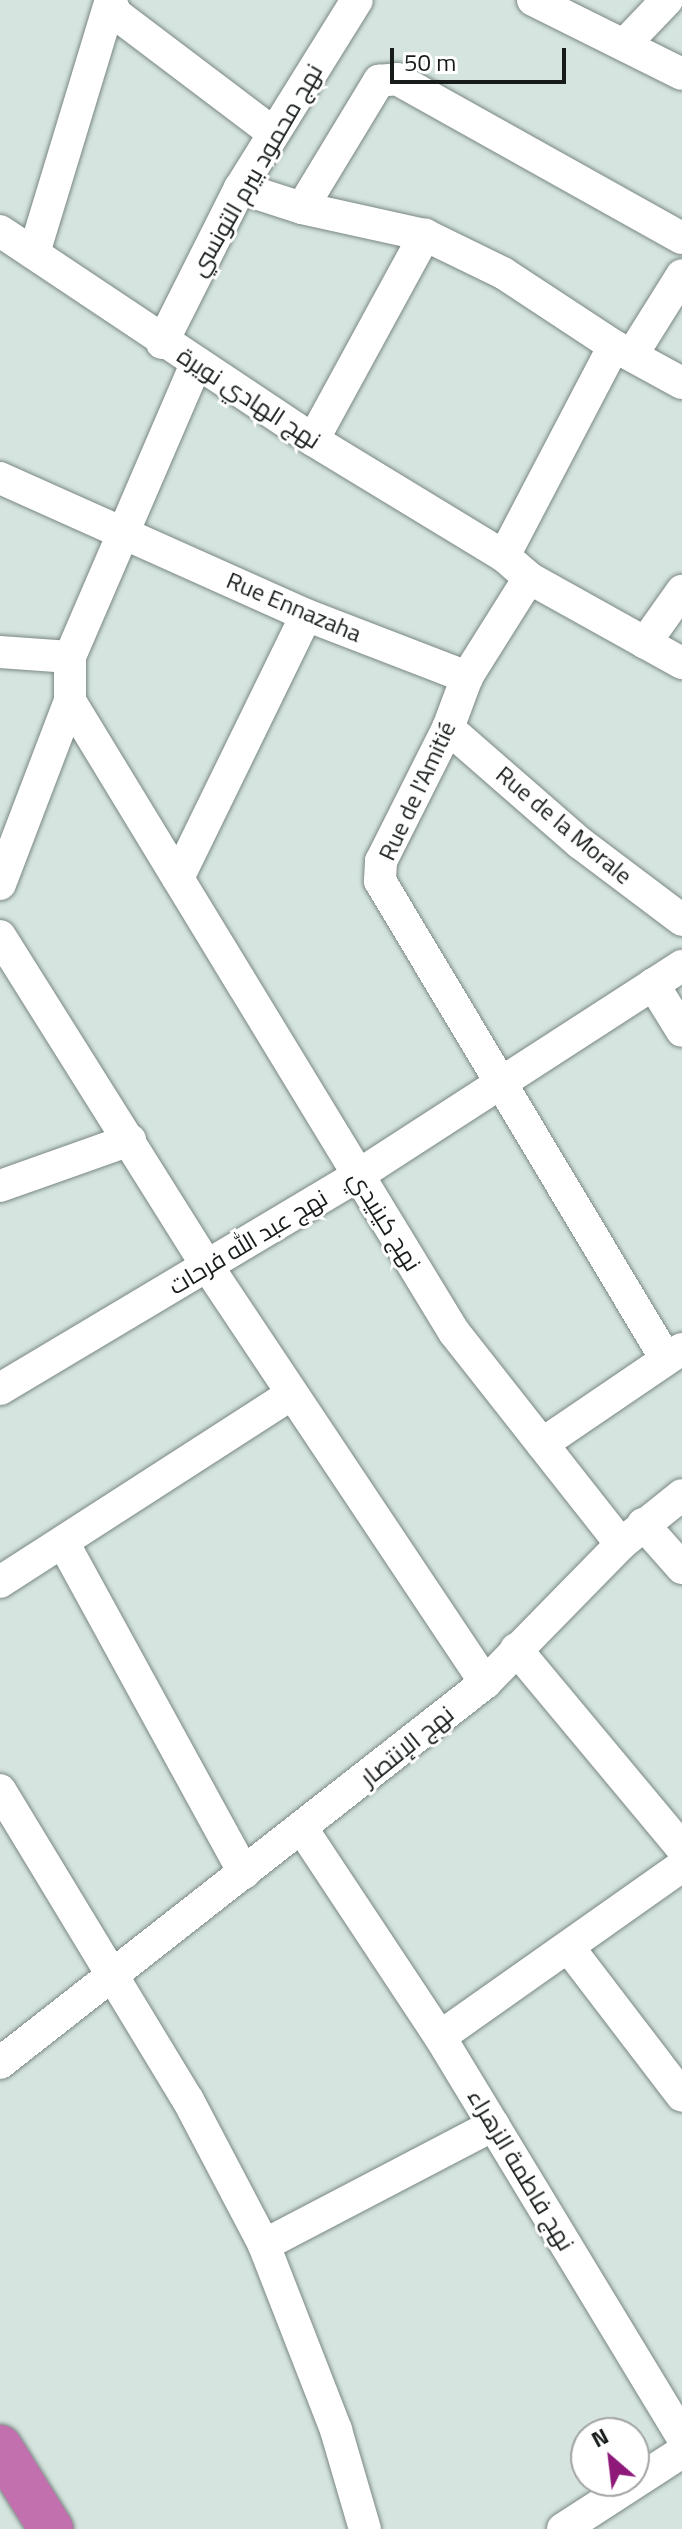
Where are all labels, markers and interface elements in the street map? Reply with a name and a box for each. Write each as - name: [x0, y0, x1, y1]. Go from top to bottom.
- scale bar: [394, 32, 570, 82]
- text: 50 m: [404, 44, 456, 80]
- street label: نهج محمود بيرم التونسي: [183, 59, 329, 281]
- street label: نهج الهادي نويرة: [172, 341, 326, 455]
- street label: Rue Ennazaha: [222, 566, 366, 648]
- street label: Rue de l'Amitié: [372, 717, 462, 865]
- street label: Rue de la Morale: [490, 760, 638, 890]
- street label: نهج كينيدي: [343, 1165, 427, 1277]
- street label: نهج عبد الله فرحات: [163, 1183, 333, 1301]
- street label: نهج الإنتصار: [354, 1700, 460, 1792]
- street label: نهج فاطمة الزهراء: [461, 2084, 581, 2256]
- north arrow: [570, 2417, 650, 2497]
- text: N: [585, 2419, 614, 2456]

